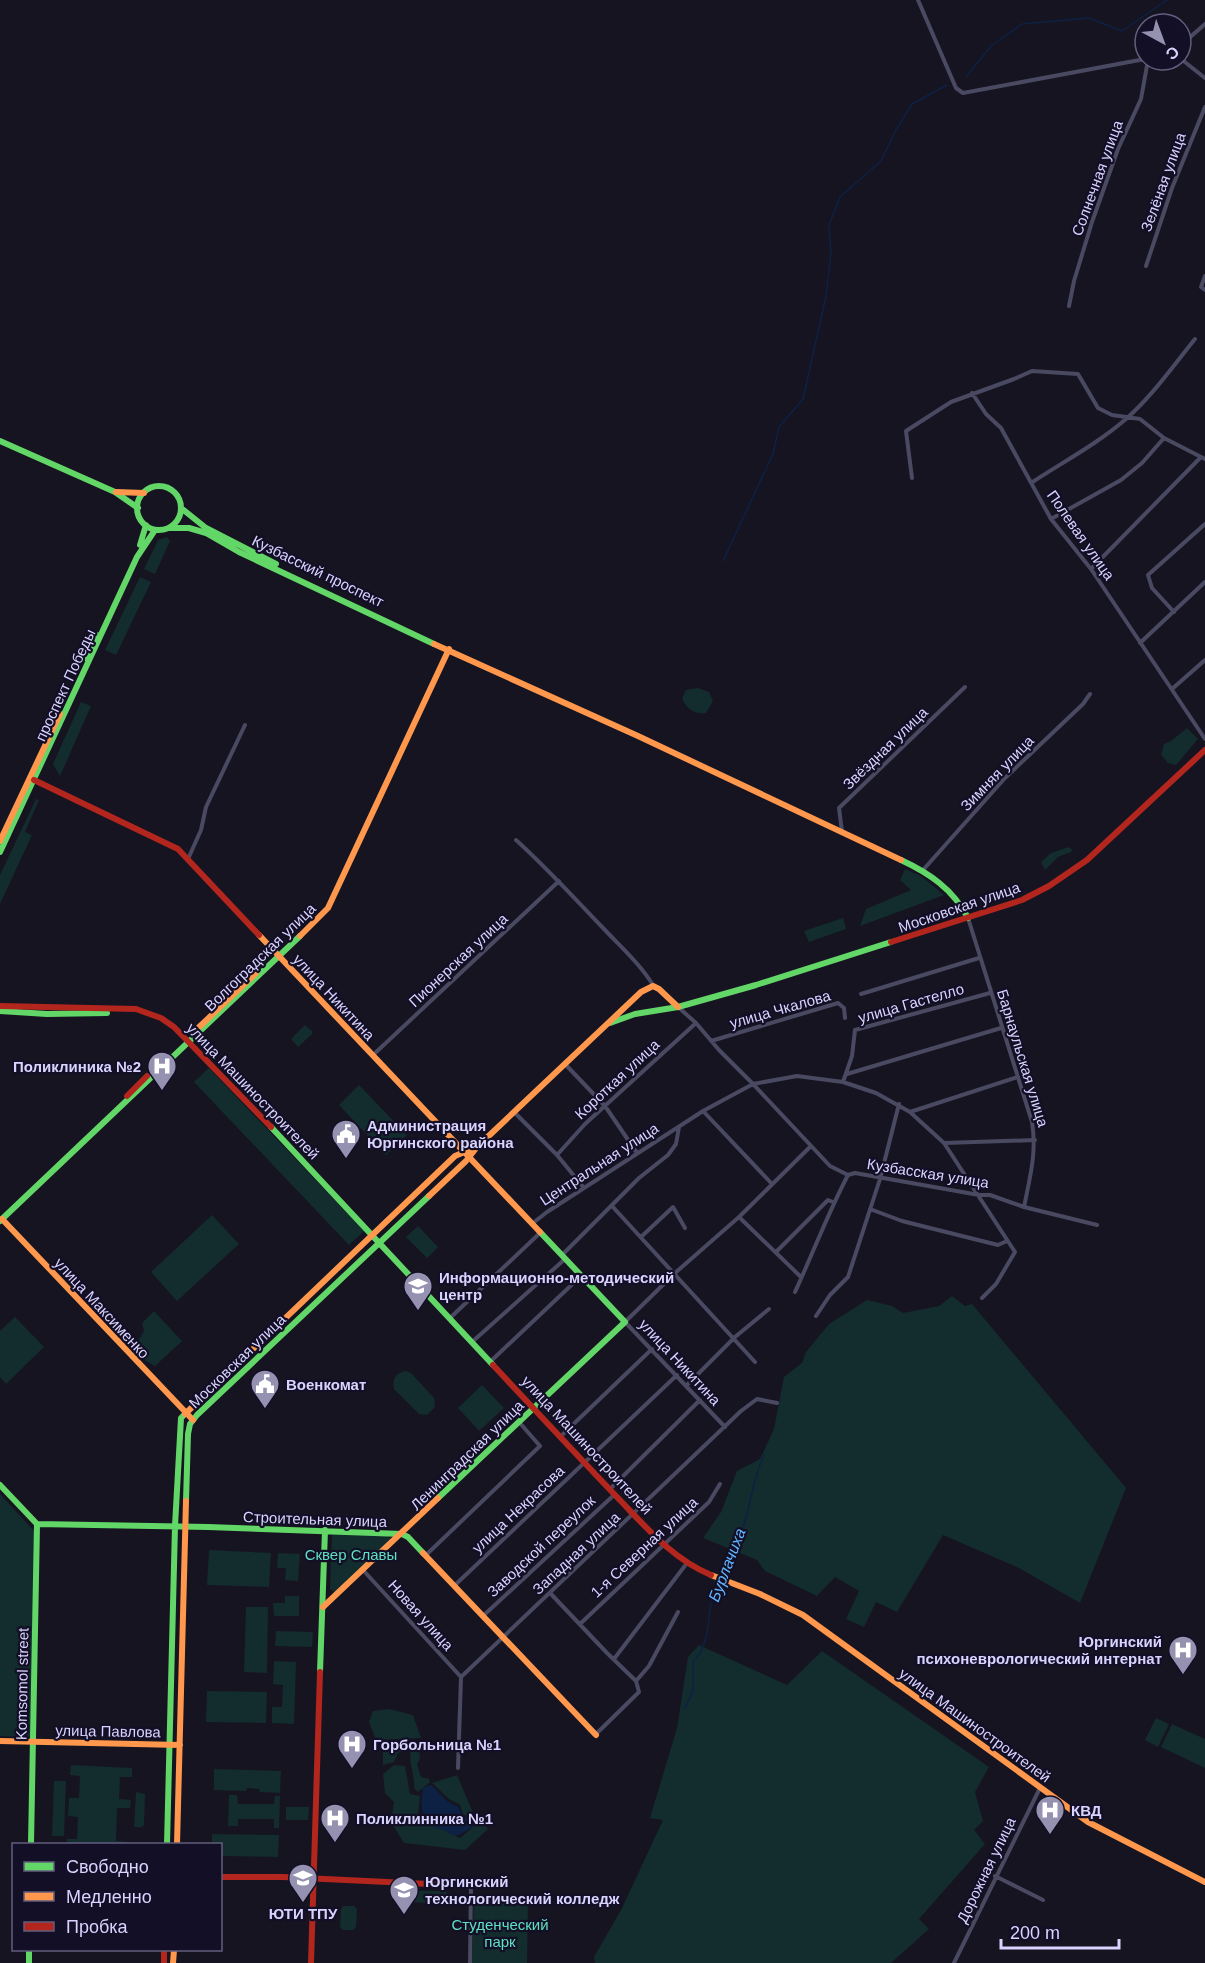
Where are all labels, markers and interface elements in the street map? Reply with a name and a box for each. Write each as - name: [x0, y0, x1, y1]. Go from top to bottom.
- north arrow: [1133, 12, 1193, 72]
- text: С: [1162, 43, 1182, 63]
- street label: Солнечная улица: [1068, 117, 1126, 238]
- street label: Зелёная улица: [1137, 130, 1189, 234]
- street label: Полевая улица: [1044, 487, 1119, 584]
- street label: Кузбасский проспект: [249, 532, 387, 610]
- street label: проспект Победы: [32, 626, 98, 744]
- street label: Звёздная улица: [839, 703, 931, 793]
- street label: Зимняя улица: [957, 731, 1037, 814]
- street label: Московская улица: [896, 878, 1023, 936]
- street label: Волгоградская улица: [201, 899, 319, 1014]
- street label: Пионерская улица: [405, 909, 511, 1010]
- street label: улица Никитина: [290, 950, 379, 1044]
- street label: улица Гастелло: [856, 980, 966, 1026]
- street label: улица Чкалова: [728, 986, 833, 1032]
- street label: Барнаульская улица: [994, 987, 1052, 1129]
- street label: улица Машиностроителей: [183, 1019, 323, 1163]
- street label: Короткая улица: [571, 1035, 663, 1122]
- hospital icon: Поликлиника №2: [146, 1050, 178, 1092]
- place label: Поликлиника №2: [13, 1058, 141, 1075]
- place label: Администрация Юргинского района: [367, 1117, 514, 1151]
- public building icon: Администрация Юргинского района: [330, 1118, 362, 1160]
- street label: Центральная улица: [537, 1119, 662, 1209]
- street label: Кузбасская улица: [866, 1155, 991, 1191]
- street label: улица Максименко: [51, 1254, 153, 1362]
- place label: Информационно-методический центр: [439, 1269, 674, 1303]
- school or university icon: Информационно-методический центр: [402, 1270, 434, 1312]
- street label: Московская улица: [185, 1310, 289, 1411]
- street label: улица Никитина: [636, 1315, 725, 1409]
- public building icon: Военкомат: [249, 1368, 281, 1410]
- street label: улица Машиностроителей: [518, 1372, 656, 1518]
- place label: Военкомат: [286, 1376, 366, 1393]
- street label: Ленинградская улица: [407, 1396, 527, 1513]
- street label: улица Некрасова: [468, 1461, 568, 1556]
- street label: Заводской переулок: [484, 1491, 599, 1600]
- street label: 1-я Северная улица: [587, 1493, 701, 1601]
- street label: Строительная улица: [243, 1508, 388, 1530]
- street label: Западная улица: [529, 1508, 624, 1598]
- water label: Бурлачиха: [705, 1526, 749, 1604]
- park label: Сквер Славы: [305, 1546, 397, 1563]
- street label: Новая улица: [385, 1576, 457, 1654]
- street label: Komsomol street: [13, 1627, 31, 1740]
- place label: Юргинский психоневрологический интернат: [917, 1633, 1162, 1667]
- hospital icon: Юргинский психоневрологический интернат: [1167, 1634, 1199, 1676]
- street label: улица Машиностроителей: [896, 1664, 1054, 1786]
- street label: улица Павлова: [55, 1722, 162, 1740]
- hospital icon: Горбольница №1: [336, 1728, 368, 1770]
- place label: Горбольница №1: [373, 1736, 501, 1753]
- hospital icon: КВД: [1034, 1794, 1066, 1836]
- hospital icon: Поликлинника №1: [319, 1802, 351, 1844]
- place label: КВД: [1071, 1802, 1102, 1819]
- place label: Поликлинника №1: [356, 1810, 493, 1827]
- street label: Дорожная улица: [953, 1814, 1019, 1926]
- legend: [12, 1843, 222, 1951]
- text: Свободно: [66, 1857, 149, 1877]
- school or university icon: ЮТИ ТПУ: [287, 1862, 319, 1904]
- place label: Юргинский технологический колледж: [425, 1873, 620, 1907]
- school or university icon: Юргинский технологический колледж: [388, 1874, 420, 1916]
- text: Медленно: [66, 1887, 152, 1907]
- place label: ЮТИ ТПУ: [269, 1905, 338, 1922]
- scale bar: [1001, 1912, 1120, 1950]
- park label: Студенческий парк: [451, 1916, 549, 1950]
- text: Пробка: [66, 1917, 129, 1937]
- text: 200 m: [1010, 1923, 1060, 1943]

